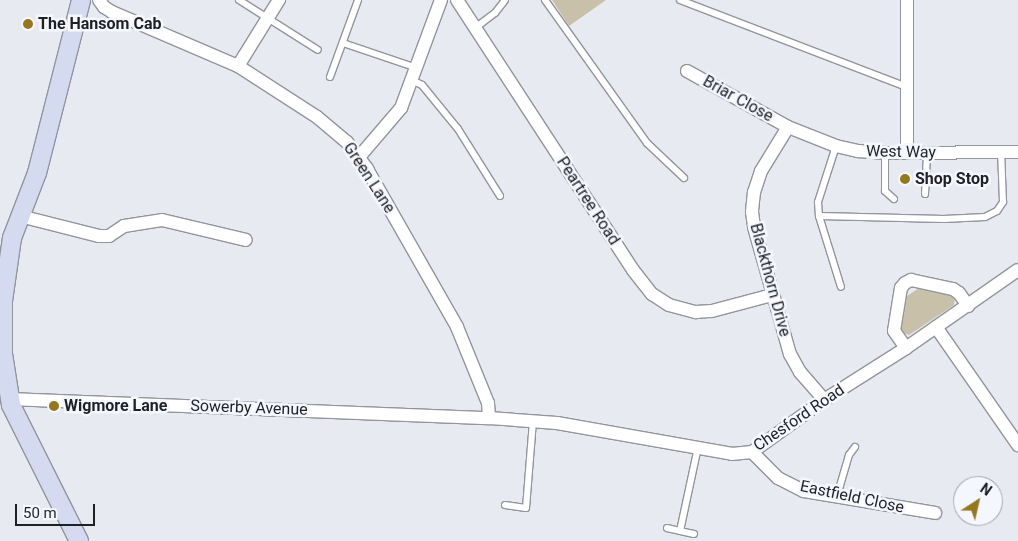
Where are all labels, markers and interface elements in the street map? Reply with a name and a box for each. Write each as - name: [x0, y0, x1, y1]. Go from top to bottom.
- place label: The Hansom Cab: [38, 14, 161, 34]
- marker: The Hansom Cab: [22, 18, 34, 30]
- street label: Briar Close: [699, 72, 777, 126]
- street label: Green Lane: [339, 139, 399, 217]
- street label: West Way: [866, 142, 936, 162]
- street label: Peartree Road: [552, 153, 624, 249]
- place label: Shop Stop: [915, 169, 989, 189]
- marker: Shop Stop: [899, 173, 911, 185]
- street label: Blackthorn Drive: [746, 221, 794, 339]
- street label: Chesford Road: [750, 381, 848, 455]
- place label: Wigmore Lane: [64, 396, 167, 416]
- street label: Sowerby Avenue: [190, 396, 308, 420]
- marker: Wigmore Lane: [48, 400, 60, 412]
- north arrow: [953, 476, 1003, 526]
- street label: Eastfield Close: [798, 477, 906, 517]
- text: N: [977, 480, 995, 499]
- scale bar: [18, 494, 98, 526]
- text: 50 m: [23, 504, 57, 522]

